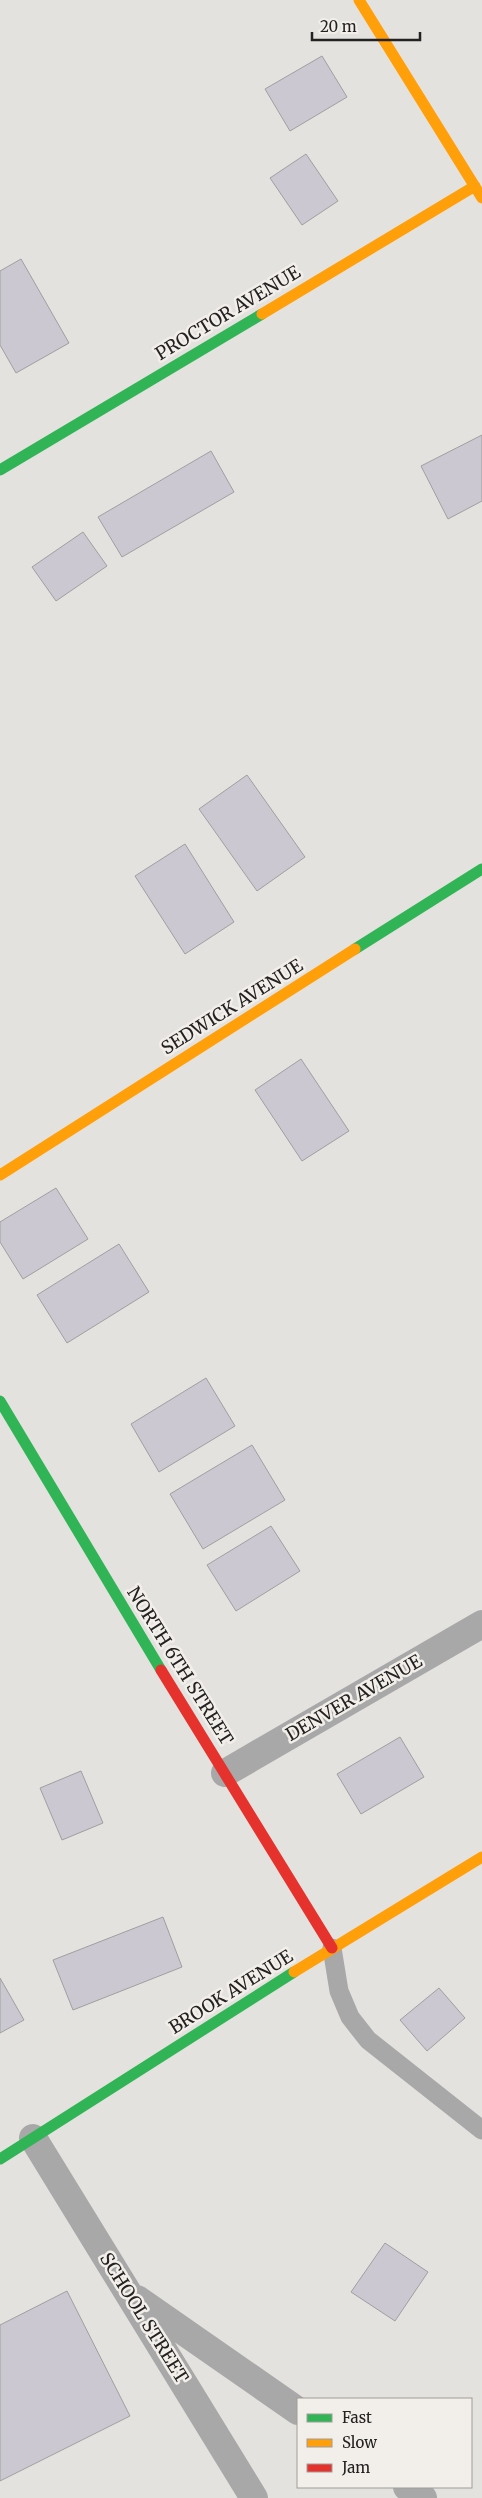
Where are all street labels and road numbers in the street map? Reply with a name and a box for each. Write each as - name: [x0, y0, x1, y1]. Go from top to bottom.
- street label: PROCTOR AVENUE: [151, 260, 305, 365]
- street label: SEDWICK AVENUE: [157, 953, 307, 1059]
- street label: NORTH 6TH STREET: [122, 1582, 239, 1750]
- street label: DENVER AVENUE: [281, 1649, 427, 1746]
- street label: BROOK AVENUE: [165, 1944, 297, 2039]
- street label: SCHOOL STREET: [95, 2248, 194, 2388]

